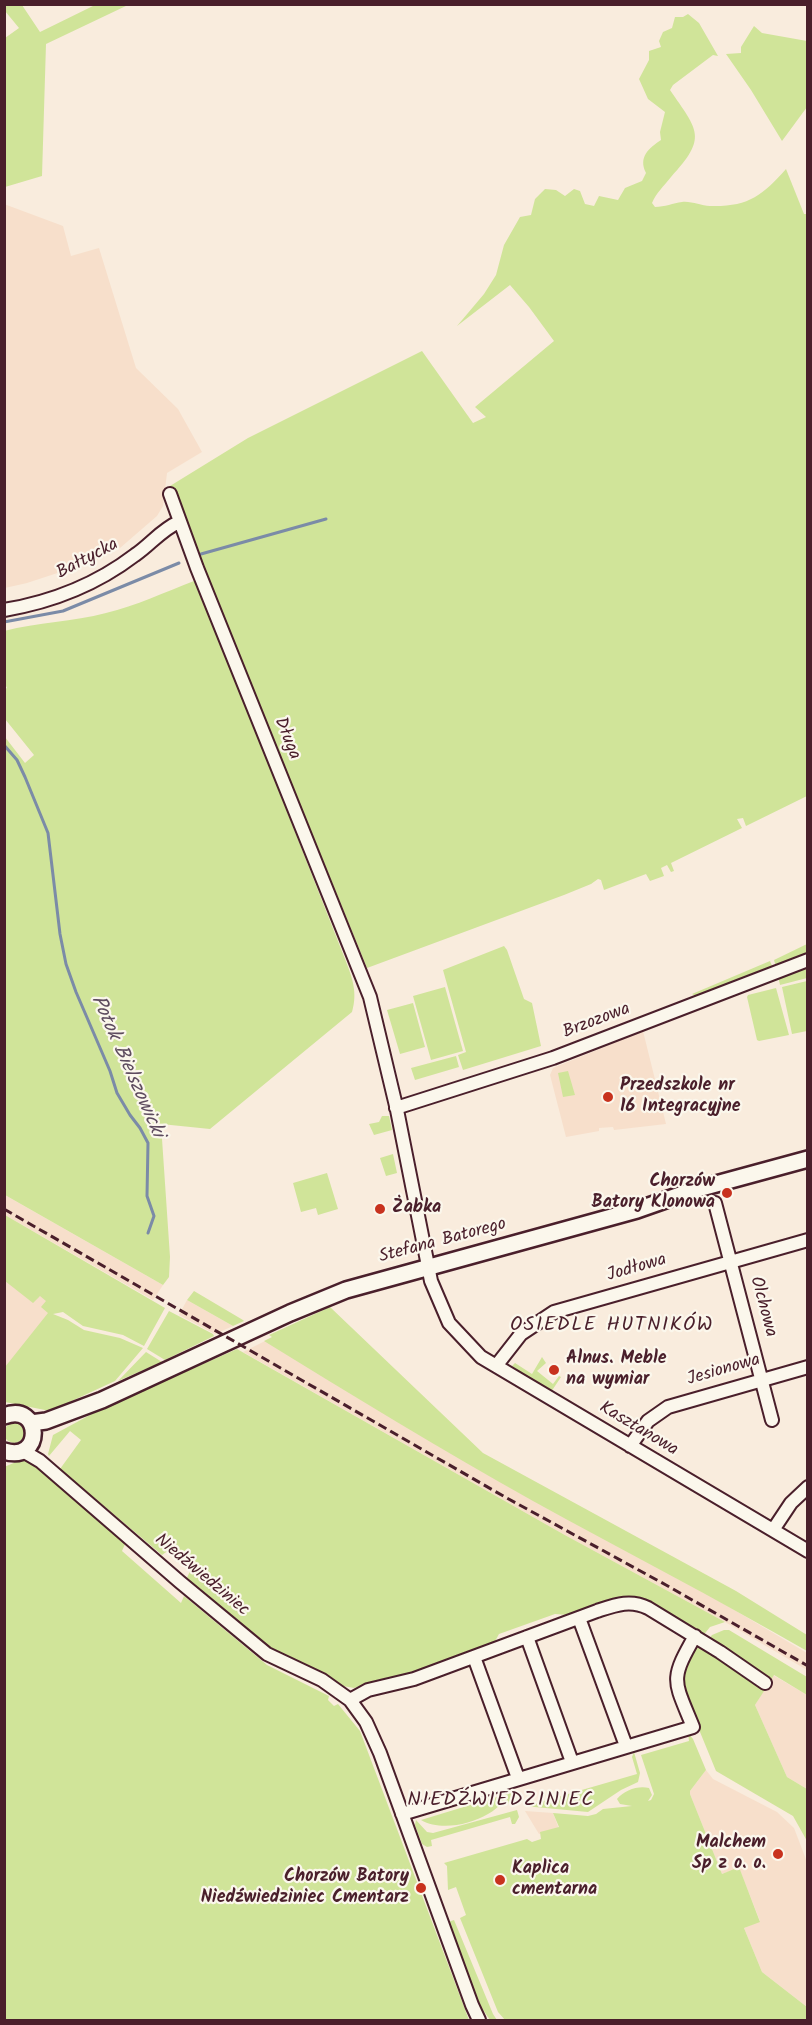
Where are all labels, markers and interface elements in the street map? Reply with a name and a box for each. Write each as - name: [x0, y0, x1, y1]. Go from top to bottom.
- street label: Bałtycka: [53, 535, 123, 585]
- street label: Długa: [268, 715, 304, 763]
- water label: Potok Bielszowicki: [84, 992, 168, 1142]
- street label: Brzozowa: [560, 999, 634, 1045]
- place label: Przedszkole nr 16 Integracyjne: [620, 1076, 741, 1118]
- marker: Przedszkole nr 16 Integracyjne: [601, 1090, 615, 1104]
- place label: Chorzów Batory Klonowa: [591, 1172, 715, 1214]
- marker: Chorzów Batory Klonowa: [720, 1186, 734, 1200]
- place label: Żabka: [392, 1198, 441, 1220]
- marker: Żabka: [373, 1202, 387, 1216]
- street label: Stefana Batorego: [377, 1215, 509, 1269]
- street label: Jodłowa: [605, 1250, 669, 1288]
- street label: Olchowa: [744, 1274, 780, 1340]
- district label: OSIEDLE HUTNIKÓW: [510, 1315, 714, 1339]
- place label: Alnus. Meble na wymiar: [566, 1349, 667, 1392]
- street label: Jesionowa: [685, 1350, 763, 1392]
- marker: Alnus. Meble na wymiar: [547, 1363, 561, 1377]
- street label: Kasztanowa: [595, 1398, 681, 1462]
- street label: Niedźwiedziniec: [149, 1530, 253, 1622]
- district label: NIEDŹWIEDZINIEC: [407, 1790, 595, 1814]
- place label: Malchem Sp z o. o.: [692, 1833, 766, 1876]
- marker: Malchem Sp z o. o.: [771, 1847, 785, 1861]
- place label: Kaplica cmentarna: [512, 1859, 597, 1902]
- place label: Chorzów Batory Niedźwiedziniec Cmentarz: [201, 1867, 409, 1910]
- marker: Kaplica cmentarna: [493, 1873, 507, 1887]
- marker: Chorzów Batory Niedźwiedziniec Cmentarz: [414, 1881, 428, 1895]

